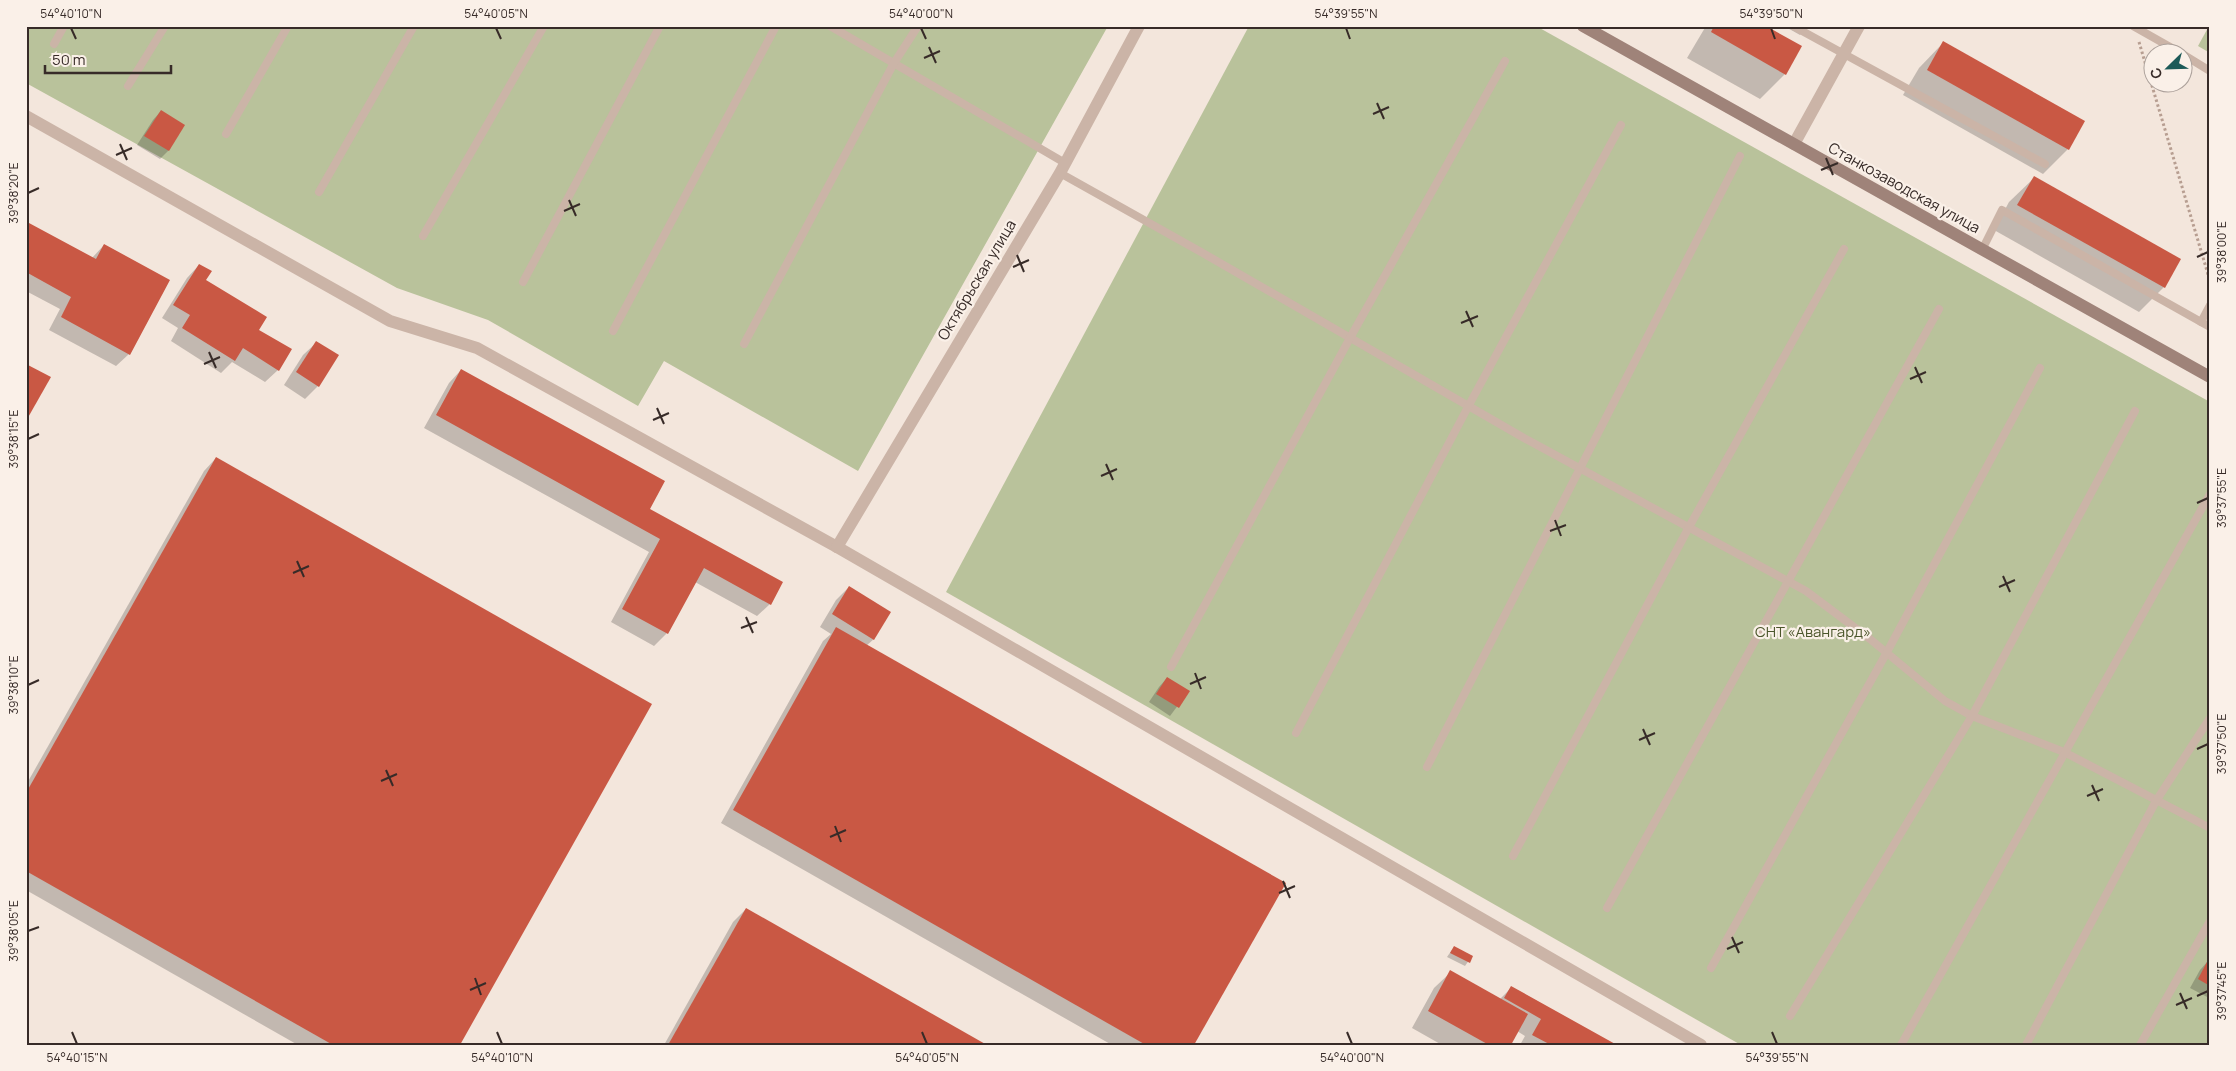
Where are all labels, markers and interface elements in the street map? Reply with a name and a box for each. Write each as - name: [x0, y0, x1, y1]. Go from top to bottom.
- text: 54°40'10"N: [40, 5, 102, 22]
- text: 54°40'05"N: [464, 5, 528, 22]
- text: 54°40'00"N: [889, 5, 953, 22]
- text: 54°39'55"N: [1315, 5, 1377, 22]
- text: 54°39'50"N: [1739, 5, 1803, 22]
- scale bar: [45, 42, 171, 74]
- north arrow: [2144, 42, 2194, 92]
- text: 50 m: [52, 49, 86, 70]
- text: С: [2145, 65, 2166, 82]
- street label: Станкозаводская улица: [1824, 137, 1984, 238]
- text: 39°38'20"E: [5, 162, 22, 224]
- street label: Октябрьская улица: [932, 216, 1021, 344]
- text: 39°38'00"E: [2213, 221, 2230, 283]
- text: 39°38'15"E: [5, 409, 22, 468]
- text: 39°37'55"E: [2213, 468, 2230, 528]
- park label: СНТ «Авангард»: [1755, 621, 1871, 642]
- text: 39°38'10"E: [5, 655, 22, 715]
- text: 39°37'50"E: [2213, 714, 2230, 774]
- text: 39°38'05"E: [5, 900, 22, 962]
- text: 39°37'45"E: [2213, 961, 2230, 1020]
- text: 54°40'15"N: [47, 1049, 107, 1066]
- text: 54°40'10"N: [471, 1049, 533, 1066]
- text: 54°40'05"N: [895, 1049, 959, 1066]
- text: 54°40'00"N: [1320, 1049, 1384, 1066]
- text: 54°39'55"N: [1746, 1049, 1808, 1066]

